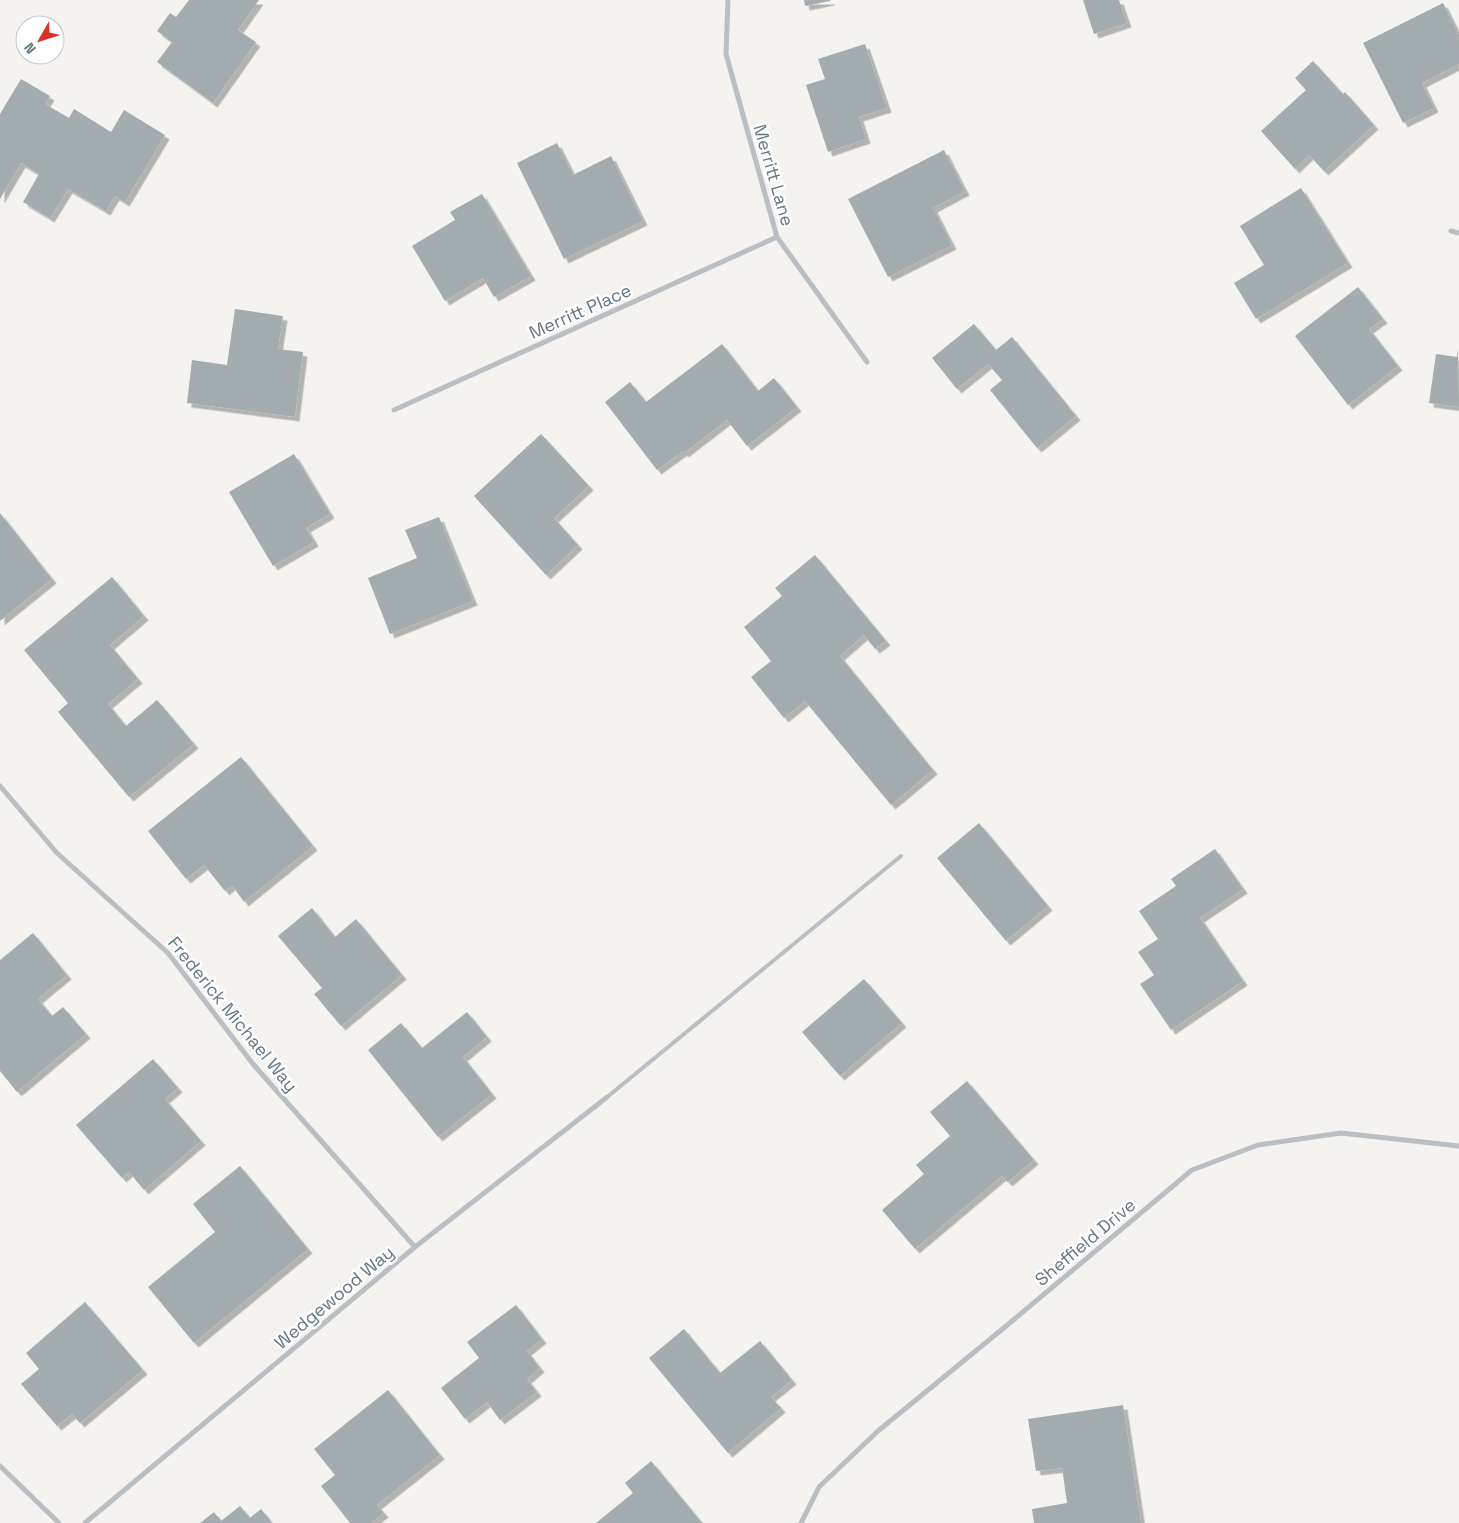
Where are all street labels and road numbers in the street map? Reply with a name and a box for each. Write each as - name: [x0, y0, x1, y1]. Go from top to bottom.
- street label: Merritt Lane: [749, 121, 799, 229]
- street label: Merritt Place: [525, 278, 635, 344]
- street label: Frederick Michael Way: [163, 932, 303, 1096]
- street label: Sheffield Drive: [1030, 1193, 1140, 1291]
- street label: Wedgewood Way: [270, 1240, 398, 1354]

